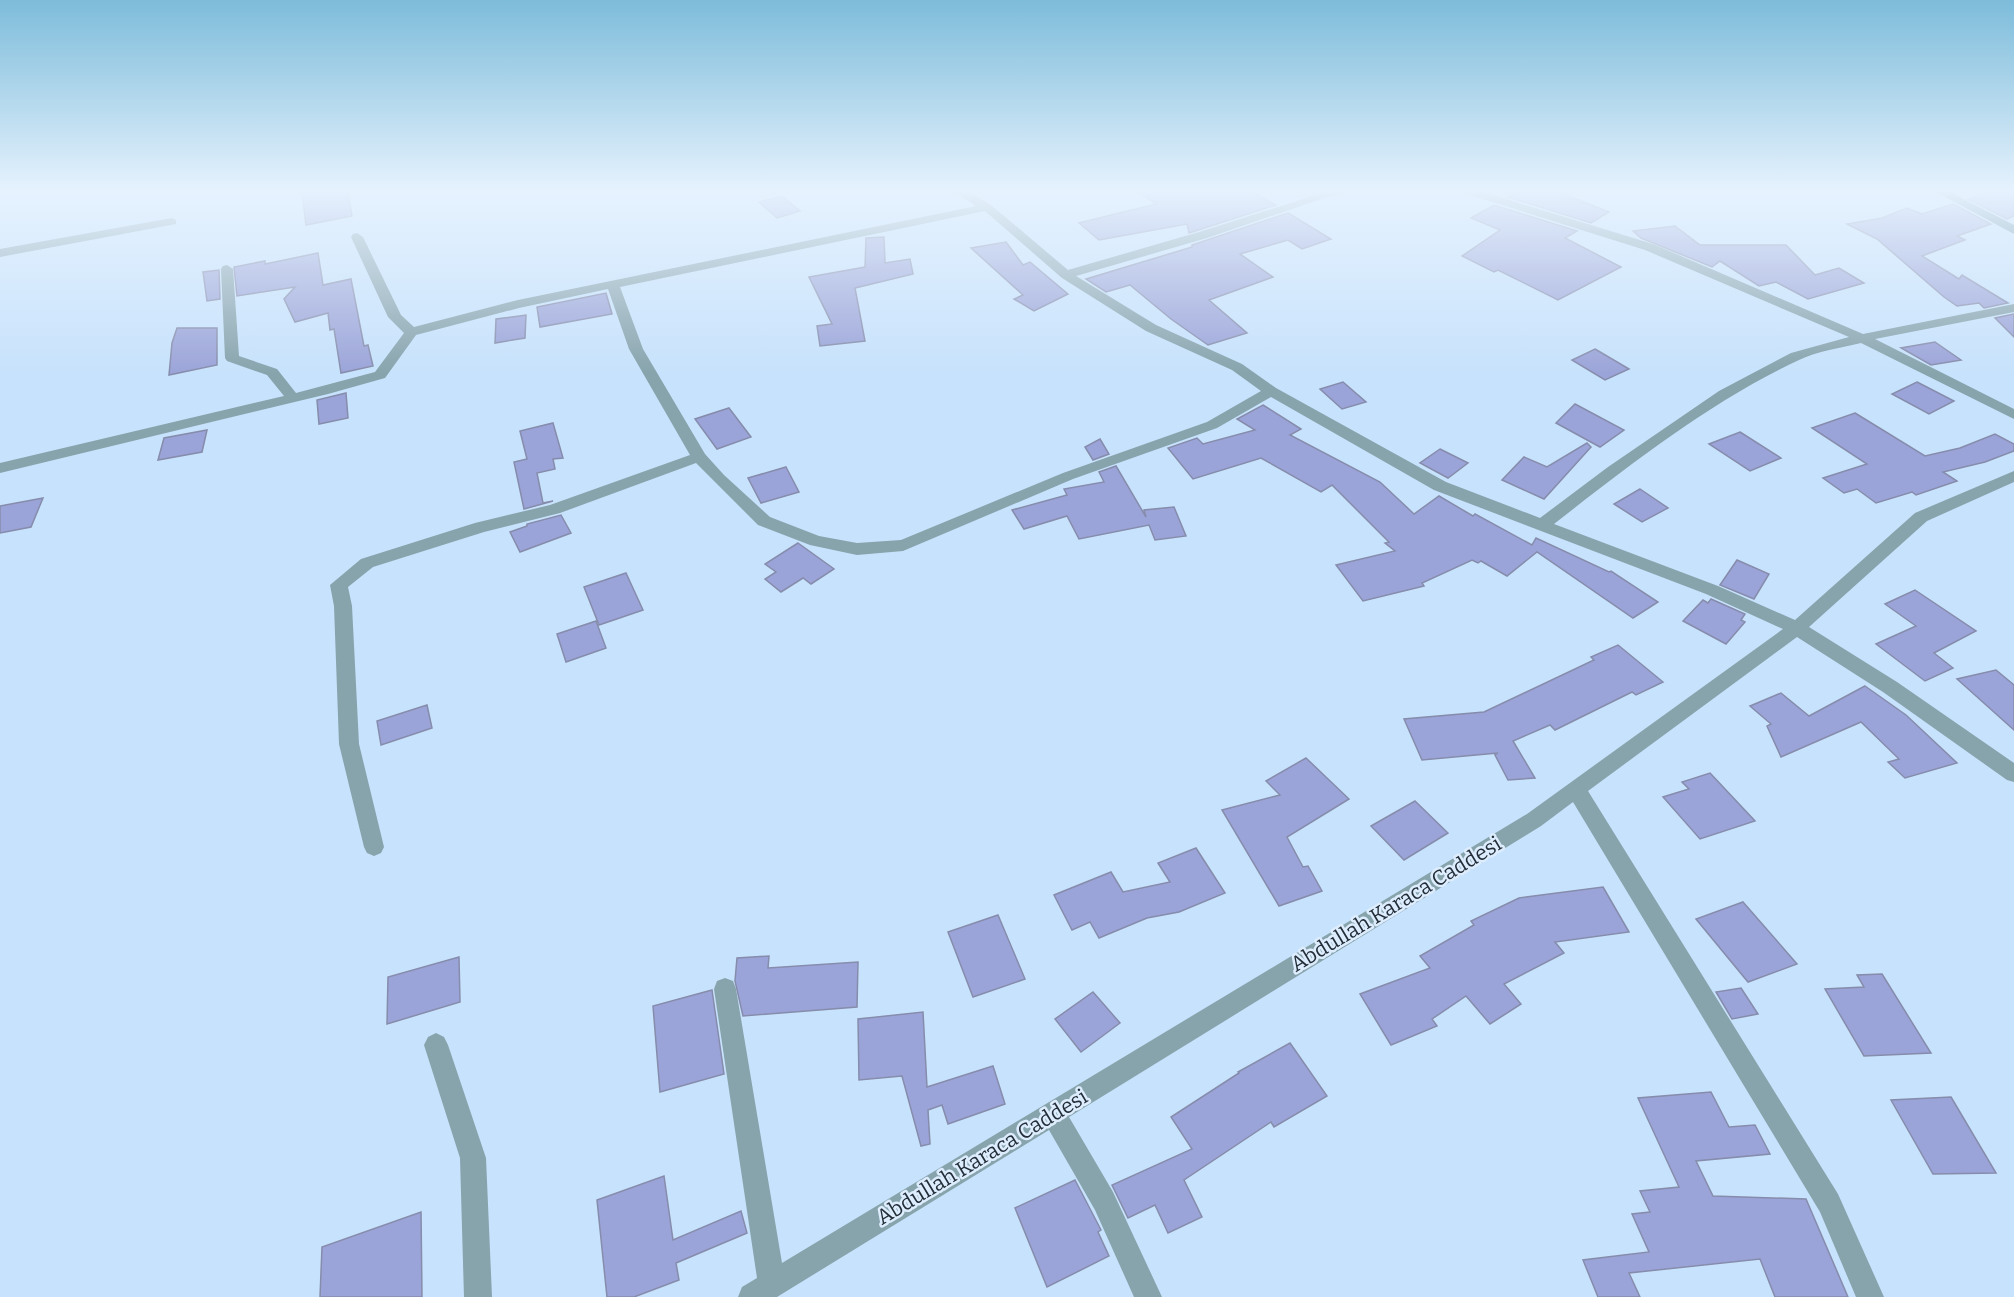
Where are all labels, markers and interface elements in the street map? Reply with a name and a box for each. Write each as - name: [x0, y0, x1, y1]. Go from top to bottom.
- street label: Abdullah Karaca Caddesi: [1286, 831, 1506, 977]
- street label: Abdullah Karaca Caddesi: [872, 1084, 1092, 1230]

